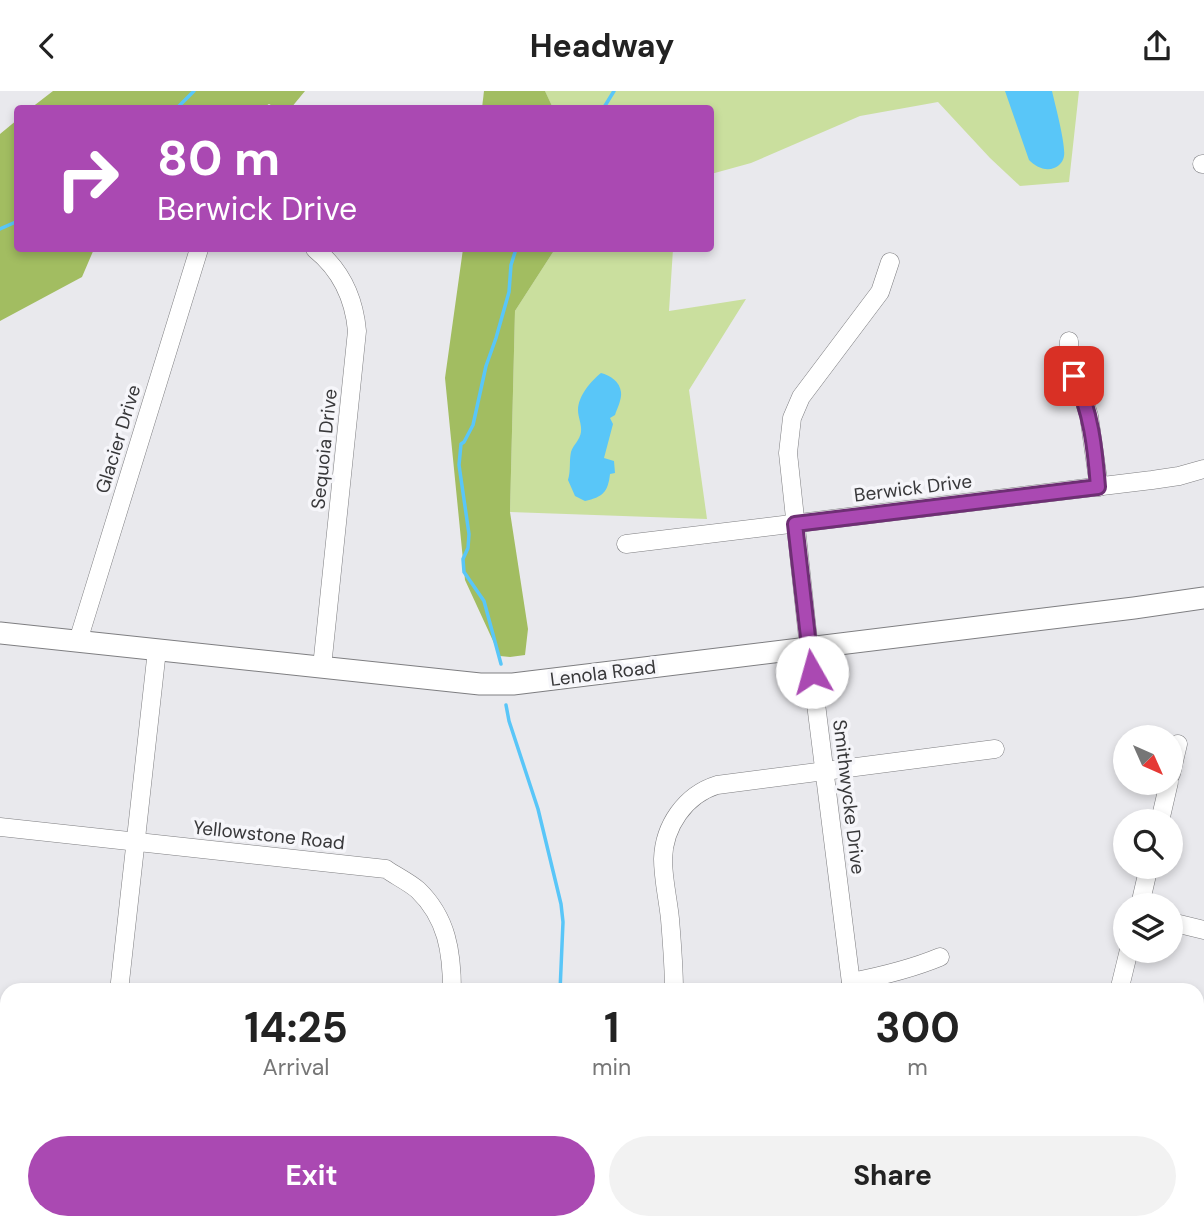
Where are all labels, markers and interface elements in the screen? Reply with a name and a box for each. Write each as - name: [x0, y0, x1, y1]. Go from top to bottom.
- text: Headway: [530, 25, 674, 67]
- icon: back: [28, 27, 66, 65]
- icon: share: [1138, 27, 1176, 65]
- text: 80 m: [157, 126, 280, 190]
- icon: right: [42, 133, 133, 224]
- text: Berwick Drive: [157, 188, 357, 230]
- pin: [1044, 346, 1104, 406]
- icon: arrive: [1055, 357, 1093, 395]
- street label: Glacier Drive: [90, 382, 146, 496]
- street label: Sequoia Drive: [305, 388, 343, 510]
- street label: Berwick Drive: [853, 468, 973, 508]
- position arrow: [775, 635, 849, 709]
- street label: Lenola Road: [549, 654, 657, 692]
- street label: Smithwycke Drive: [827, 718, 871, 876]
- north arrow: [1113, 725, 1183, 795]
- map controls: [1113, 725, 1183, 963]
- button: search: [1113, 809, 1183, 879]
- street label: Yellowstone Road: [192, 815, 346, 855]
- button: layers: [1113, 893, 1183, 963]
- text: 14:25: [244, 1000, 348, 1055]
- text: 1: [604, 1000, 619, 1055]
- text: 300: [875, 1000, 960, 1055]
- text: Arrival: [262, 1052, 329, 1082]
- text: min: [592, 1052, 631, 1082]
- text: m: [907, 1052, 928, 1082]
- button: Exit: [28, 1136, 595, 1216]
- button: Share: [609, 1136, 1176, 1216]

